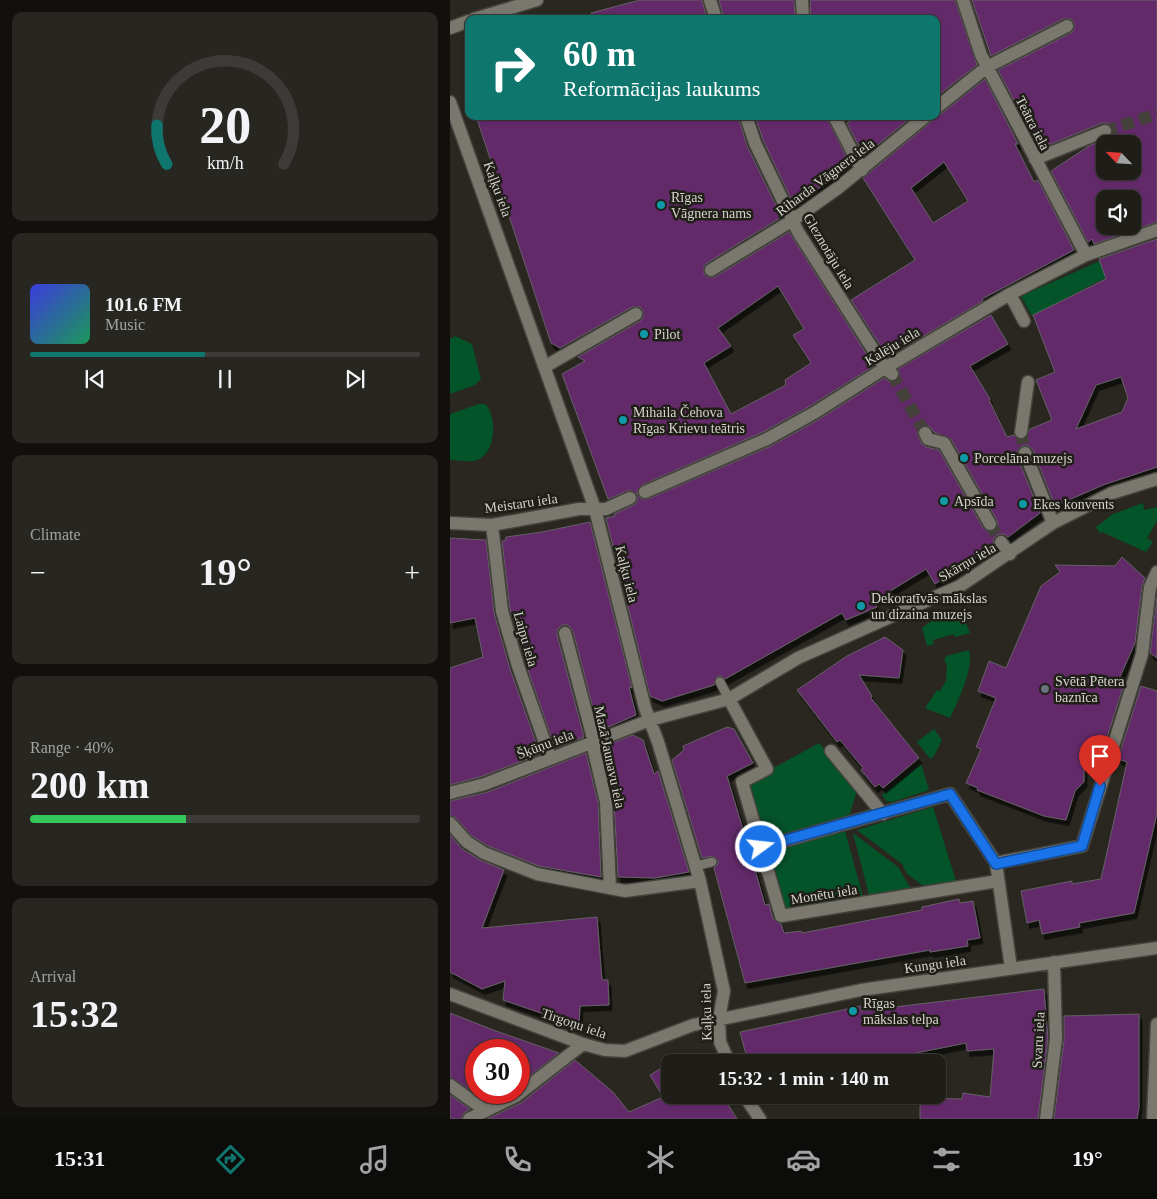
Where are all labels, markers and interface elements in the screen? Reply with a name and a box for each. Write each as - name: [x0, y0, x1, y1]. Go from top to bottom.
- icon: right: [480, 35, 545, 100]
- text: 60 m: [563, 35, 636, 74]
- text: Reformācijas laukums: [563, 76, 760, 101]
- street label: Teātra iela: [1013, 94, 1053, 153]
- text: 20: [199, 97, 251, 154]
- street label: Riharda Vāgnera iela: [773, 135, 878, 219]
- north arrow: [1096, 135, 1141, 180]
- map controls: [1096, 135, 1141, 235]
- text: km/h: [207, 153, 243, 173]
- street label: Kaļķu iela: [480, 159, 515, 220]
- place label: Rīgas Vāgnera nams: [671, 190, 751, 221]
- button: sound: [1096, 190, 1141, 235]
- marker: Rīgas Vāgnera nams: [655, 199, 667, 211]
- street label: Gleznotāju iela: [800, 211, 857, 292]
- text: 101.6 FM: [105, 294, 182, 315]
- text: Music: [105, 316, 145, 333]
- street label: Kalēju iela: [862, 324, 923, 369]
- place label: Pilot: [654, 327, 681, 342]
- marker: Pilot: [638, 328, 650, 340]
- icon: previous: [81, 365, 109, 393]
- icon: pause: [211, 365, 239, 393]
- icon: next: [341, 365, 369, 393]
- place label: Mihaila Čehova Rīgas Krievu teātris: [633, 404, 745, 436]
- marker: Mihaila Čehova Rīgas Krievu teātris: [617, 414, 629, 426]
- place label: Porcelāna muzejs: [974, 451, 1072, 466]
- marker: Porcelāna muzejs: [958, 452, 970, 464]
- street label: Meistaru iela: [484, 491, 559, 516]
- place label: Apsīda: [954, 494, 994, 509]
- marker: Apsīda: [938, 495, 950, 507]
- place label: Ekes konvents: [1033, 497, 1114, 512]
- marker: Ekes konvents: [1017, 498, 1029, 510]
- text: Climate: [30, 526, 81, 543]
- street label: Skārņu iela: [936, 540, 1000, 586]
- street label: Kaļķu iela: [611, 544, 641, 605]
- text: 19°: [198, 551, 252, 593]
- text: −: [30, 557, 46, 588]
- text: +: [404, 557, 420, 588]
- place label: Dekoratīvās mākslas un dizaina muzejs: [871, 591, 987, 622]
- marker: Dekoratīvās mākslas un dizaina muzejs: [855, 600, 867, 612]
- street label: Laipu iela: [511, 610, 541, 669]
- place label: Svētā Pētera baznīca: [1055, 674, 1125, 705]
- marker: Svētā Pētera baznīca: [1039, 683, 1051, 695]
- street label: Mazā Jaunavu iela: [591, 705, 628, 810]
- street label: Šķūņu iela: [514, 726, 577, 763]
- pin: [1079, 735, 1121, 786]
- text: Range · 40%: [30, 739, 114, 756]
- icon: arrive: [1086, 742, 1114, 770]
- text: 200 km: [30, 764, 149, 806]
- position arrow: [734, 820, 786, 872]
- street label: Monētu iela: [790, 882, 859, 907]
- street label: Kungu iela: [903, 953, 967, 976]
- text: Arrival: [30, 968, 76, 985]
- street label: Kaļķu iela: [698, 982, 716, 1041]
- text: 15:32: [30, 993, 119, 1035]
- place label: Rīgas mākslas telpa: [863, 996, 940, 1027]
- street label: Tirgoņu iela: [539, 1005, 609, 1043]
- marker: Rīgas mākslas telpa: [847, 1005, 859, 1017]
- street label: Svaru iela: [1030, 1011, 1048, 1069]
- speed limit sign: 30: [465, 1039, 530, 1104]
- text: 15:32 · 1 min · 140 m: [718, 1068, 889, 1089]
- icon: directions: [213, 1142, 248, 1177]
- icon: music: [357, 1142, 392, 1177]
- icon: phone: [500, 1142, 535, 1177]
- icon: climate: [643, 1142, 678, 1177]
- icon: car: [786, 1142, 821, 1177]
- icon: filters: [929, 1142, 964, 1177]
- text: 15:31: [54, 1146, 105, 1171]
- text: 19°: [1072, 1146, 1103, 1171]

